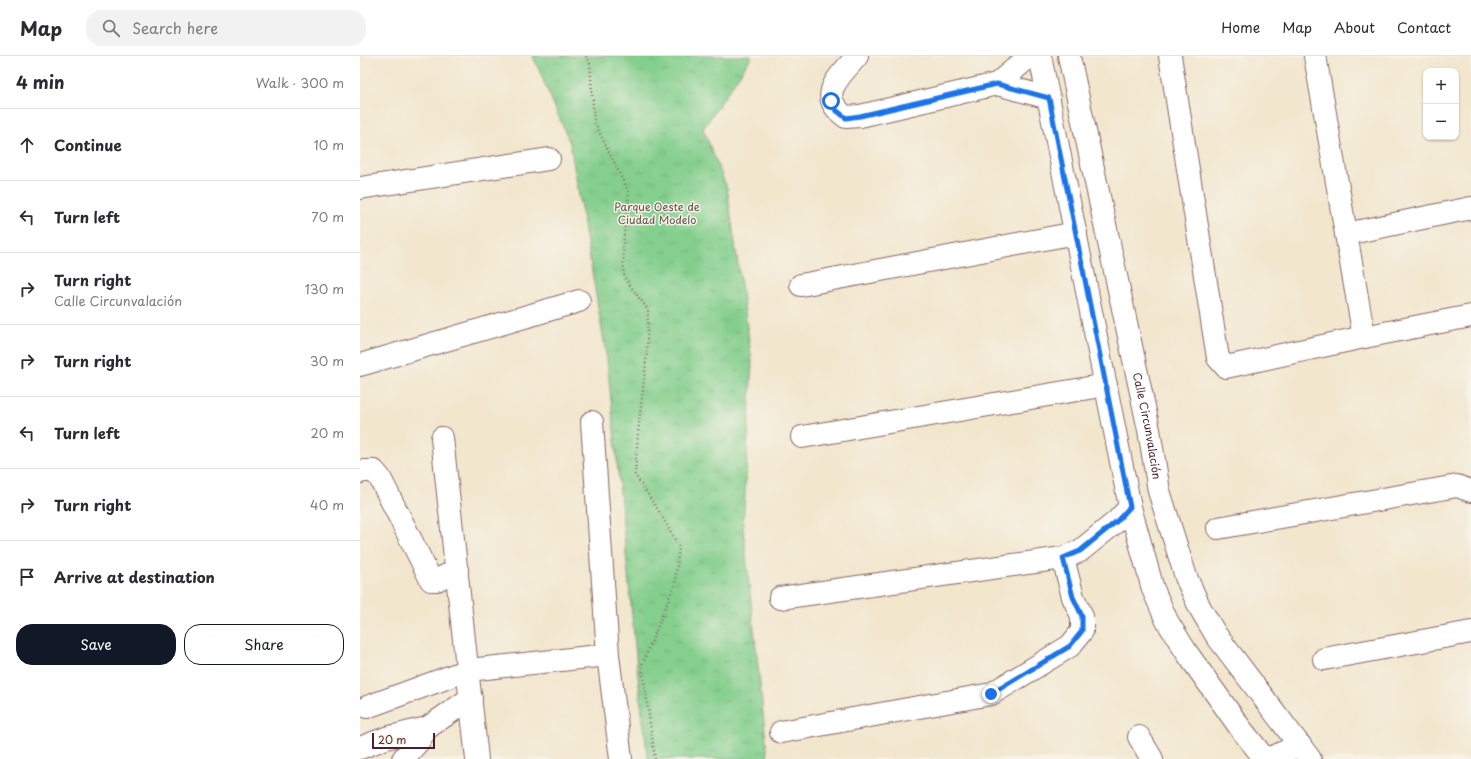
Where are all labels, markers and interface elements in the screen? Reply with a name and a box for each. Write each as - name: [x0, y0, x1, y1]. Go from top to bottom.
- search box: [86, 10, 366, 46]
- text: Map: [20, 14, 62, 42]
- text: Search here: [132, 16, 218, 39]
- icon: search: [100, 17, 122, 39]
- text: Home: [1221, 17, 1260, 38]
- text: Map: [1282, 17, 1312, 38]
- text: About: [1334, 17, 1375, 38]
- text: Contact: [1397, 17, 1451, 38]
- map controls: [1423, 68, 1459, 140]
- button: +: [1423, 68, 1459, 104]
- text: 4 min: [16, 69, 64, 95]
- text: Walk · 300 m: [256, 73, 344, 92]
- route start: [822, 92, 840, 110]
- button: −: [1423, 104, 1459, 140]
- text: Continue: [54, 133, 122, 156]
- icon: ahead: [16, 134, 38, 156]
- text: 10 m: [314, 135, 344, 154]
- park label: Parque Oeste de Ciudad Modelo: [614, 198, 700, 228]
- text: Turn left: [54, 205, 120, 228]
- icon: left: [16, 206, 38, 228]
- text: 70 m: [311, 207, 344, 226]
- text: Turn right: [54, 268, 131, 291]
- icon: right: [16, 278, 38, 300]
- text: 130 m: [305, 279, 344, 298]
- text: Calle Circunvalación: [54, 291, 182, 310]
- text: Turn right: [54, 349, 131, 372]
- icon: right: [16, 350, 38, 372]
- text: 30 m: [310, 351, 344, 370]
- street label: Calle Circunvalación: [1129, 371, 1166, 480]
- text: Turn left: [54, 421, 120, 444]
- icon: left: [16, 422, 38, 444]
- text: 20 m: [310, 423, 344, 442]
- text: Turn right: [54, 493, 131, 516]
- icon: right: [16, 494, 38, 516]
- text: 40 m: [310, 495, 344, 514]
- text: Arrive at destination: [54, 565, 215, 588]
- icon: arrive: [16, 566, 38, 588]
- button: Save: [16, 624, 176, 665]
- button: Share: [184, 624, 344, 665]
- route end: [982, 685, 1000, 703]
- scale bar: [372, 731, 435, 750]
- text: 20 m: [378, 731, 406, 748]

